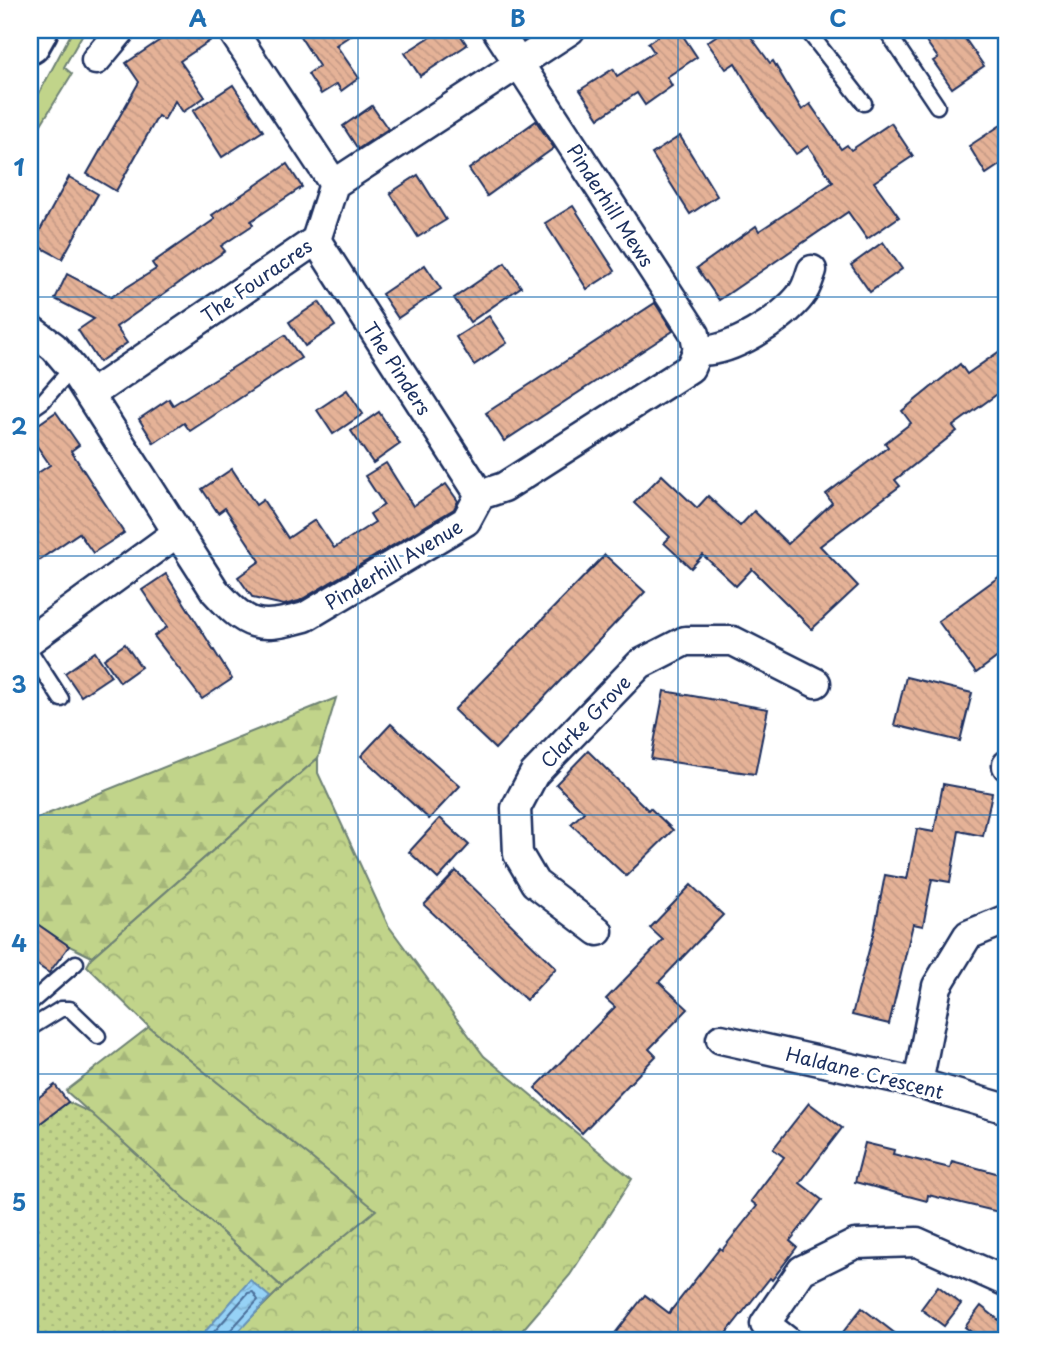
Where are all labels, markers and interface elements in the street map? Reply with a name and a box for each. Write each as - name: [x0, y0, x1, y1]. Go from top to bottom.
- text: A: [189, 0, 207, 35]
- text: B: [510, 0, 526, 35]
- text: C: [829, 0, 847, 35]
- street label: Pinderhill Mews: [561, 138, 661, 272]
- text: 1: [14, 149, 25, 184]
- street label: The Fouracres: [195, 231, 317, 329]
- street label: The Pinders: [357, 316, 439, 420]
- text: 2: [11, 408, 27, 443]
- street label: Pinderhill Avenue: [319, 512, 467, 616]
- text: 3: [11, 666, 27, 701]
- street label: Clarke Grove: [533, 668, 637, 774]
- text: 4: [11, 925, 27, 960]
- street label: Haldane Crescent: [783, 1039, 947, 1105]
- text: 5: [12, 1184, 26, 1219]

